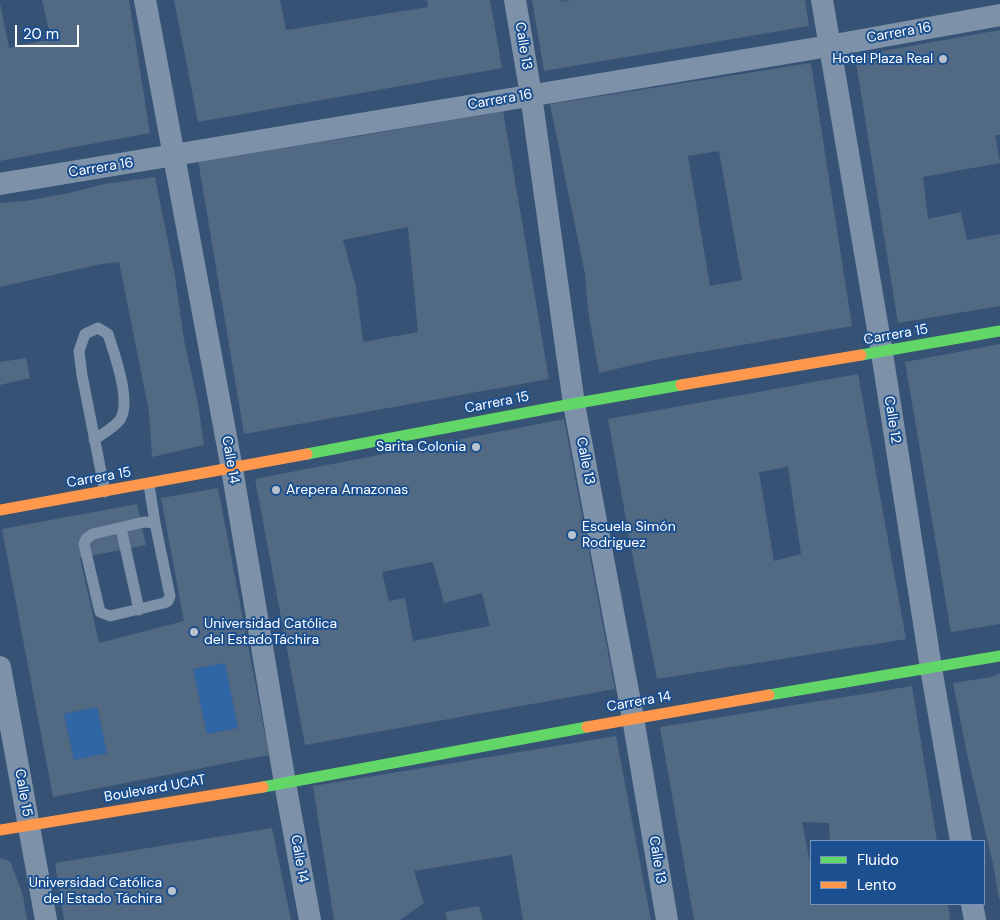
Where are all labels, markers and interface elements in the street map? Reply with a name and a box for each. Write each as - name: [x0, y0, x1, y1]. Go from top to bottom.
- scale bar: [18, 15, 81, 47]
- street label: Carrera 16: [865, 19, 933, 47]
- street label: Calle 13: [511, 21, 535, 71]
- text: 20 m: [23, 24, 59, 44]
- place label: Hotel Plaza Real: [832, 51, 933, 67]
- marker: Hotel Plaza Real: [937, 53, 949, 65]
- street label: Carrera 16: [466, 86, 534, 114]
- street label: Carrera 16: [67, 155, 135, 181]
- street label: Carrera 15: [862, 321, 930, 349]
- street label: Carrera 15: [463, 389, 531, 417]
- street label: Calle 12: [880, 395, 904, 445]
- street label: Calle 14: [218, 435, 242, 485]
- street label: Calle 13: [572, 436, 598, 486]
- place label: Sarita Colonia: [376, 439, 466, 455]
- marker: Sarita Colonia: [470, 441, 482, 453]
- street label: Carrera 15: [65, 464, 133, 492]
- place label: Arepera Amazonas: [286, 482, 408, 498]
- marker: Arepera Amazonas: [270, 484, 282, 496]
- place label: Escuela Simón Rodriguez: [582, 519, 676, 552]
- marker: Escuela Simón Rodriguez: [566, 529, 578, 541]
- place label: Universidad Católica del EstadoTáchira: [204, 616, 337, 648]
- marker: Universidad Católica del EstadoTáchira: [188, 626, 200, 638]
- street label: Carrera 14: [605, 688, 673, 716]
- street label: Calle 15: [11, 768, 35, 818]
- street label: Boulevard UCAT: [103, 772, 207, 806]
- street label: Calle 14: [287, 834, 311, 884]
- street label: Calle 13: [645, 835, 669, 885]
- legend: [810, 840, 985, 905]
- text: Fluido: [857, 850, 899, 870]
- place label: Universidad Católica del Estado Táchira: [29, 875, 162, 908]
- text: Lento: [857, 875, 896, 895]
- marker: Universidad Católica del Estado Táchira: [166, 885, 178, 897]

